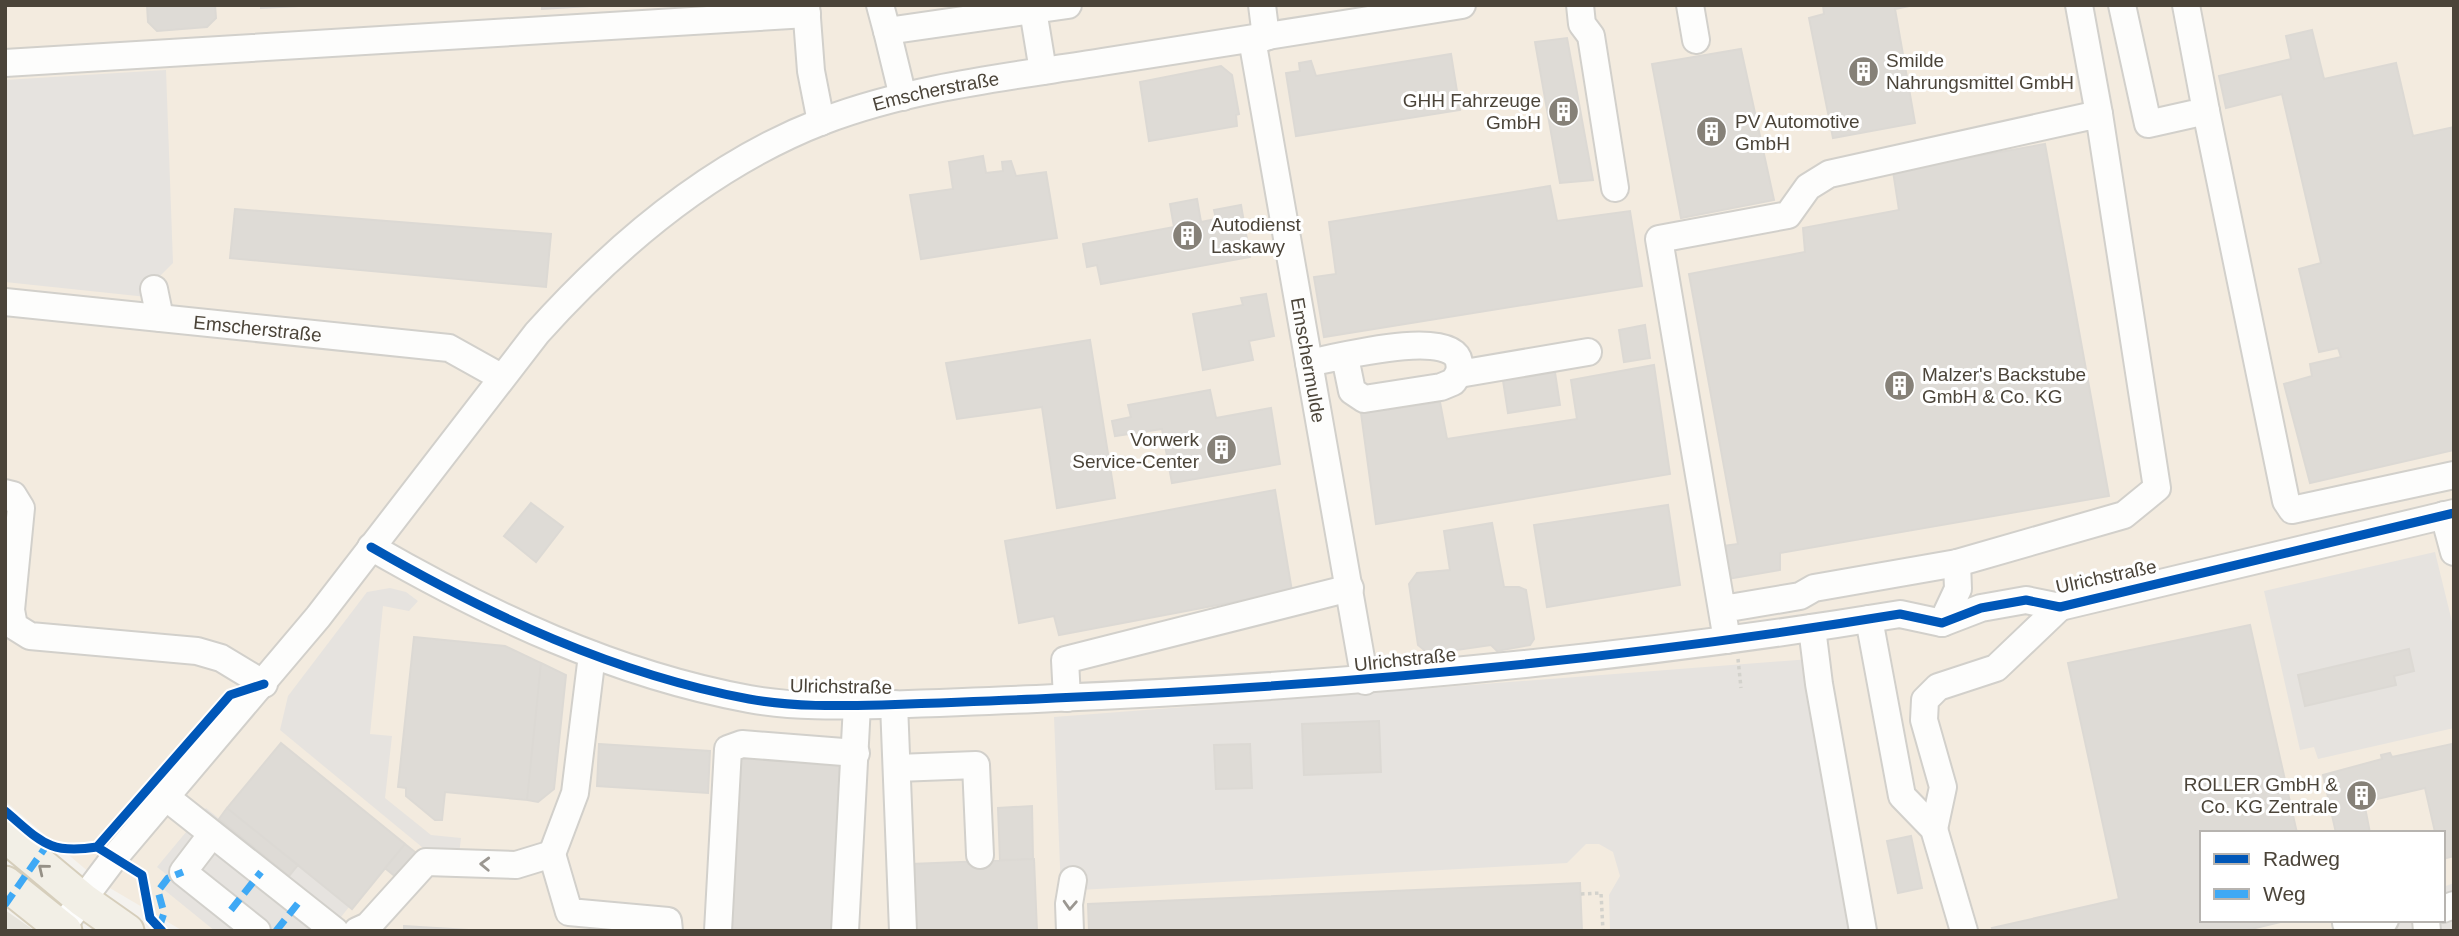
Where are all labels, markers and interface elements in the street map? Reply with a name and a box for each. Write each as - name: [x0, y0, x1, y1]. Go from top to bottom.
- place label: Smilde Nahrungsmittel GmbH: [1886, 50, 2074, 93]
- building icon: Smilde Nahrungsmittel GmbH: [1846, 54, 1880, 88]
- street label: Emscherstraße: [870, 68, 1001, 115]
- place label: GHH Fahrzeuge GmbH: [1403, 90, 1541, 133]
- building icon: GHH Fahrzeuge GmbH: [1547, 94, 1581, 128]
- place label: PV Automotive GmbH: [1735, 111, 1860, 154]
- building icon: PV Automotive GmbH: [1695, 115, 1729, 149]
- place label: Autodienst Laskawy: [1211, 214, 1302, 257]
- building icon: Autodienst Laskawy: [1171, 218, 1205, 252]
- street label: Emschermulde: [1287, 296, 1329, 424]
- street label: Emscherstraße: [192, 312, 323, 346]
- place label: Malzer's Backstube GmbH & Co. KG: [1922, 364, 2086, 407]
- building icon: Malzer's Backstube GmbH & Co. KG: [1882, 368, 1916, 402]
- place label: Vorwerk Service-Center: [1072, 429, 1200, 472]
- building icon: Vorwerk Service-Center: [1205, 433, 1239, 467]
- street label: Ulrichstraße: [2054, 556, 2158, 597]
- street label: Ulrichstraße: [1353, 644, 1457, 675]
- street label: Ulrichstraße: [790, 675, 892, 698]
- place label: ROLLER GmbH & Co. KG Zentrale: [2184, 774, 2338, 817]
- building icon: ROLLER GmbH & Co. KG Zentrale: [2344, 778, 2378, 812]
- legend: [2200, 831, 2445, 922]
- text: Radweg: [2263, 847, 2340, 870]
- one-way arrow: [480, 856, 491, 871]
- one-way arrow: [38, 864, 51, 877]
- text: Weg: [2263, 882, 2306, 905]
- one-way arrow: [1063, 900, 1078, 911]

